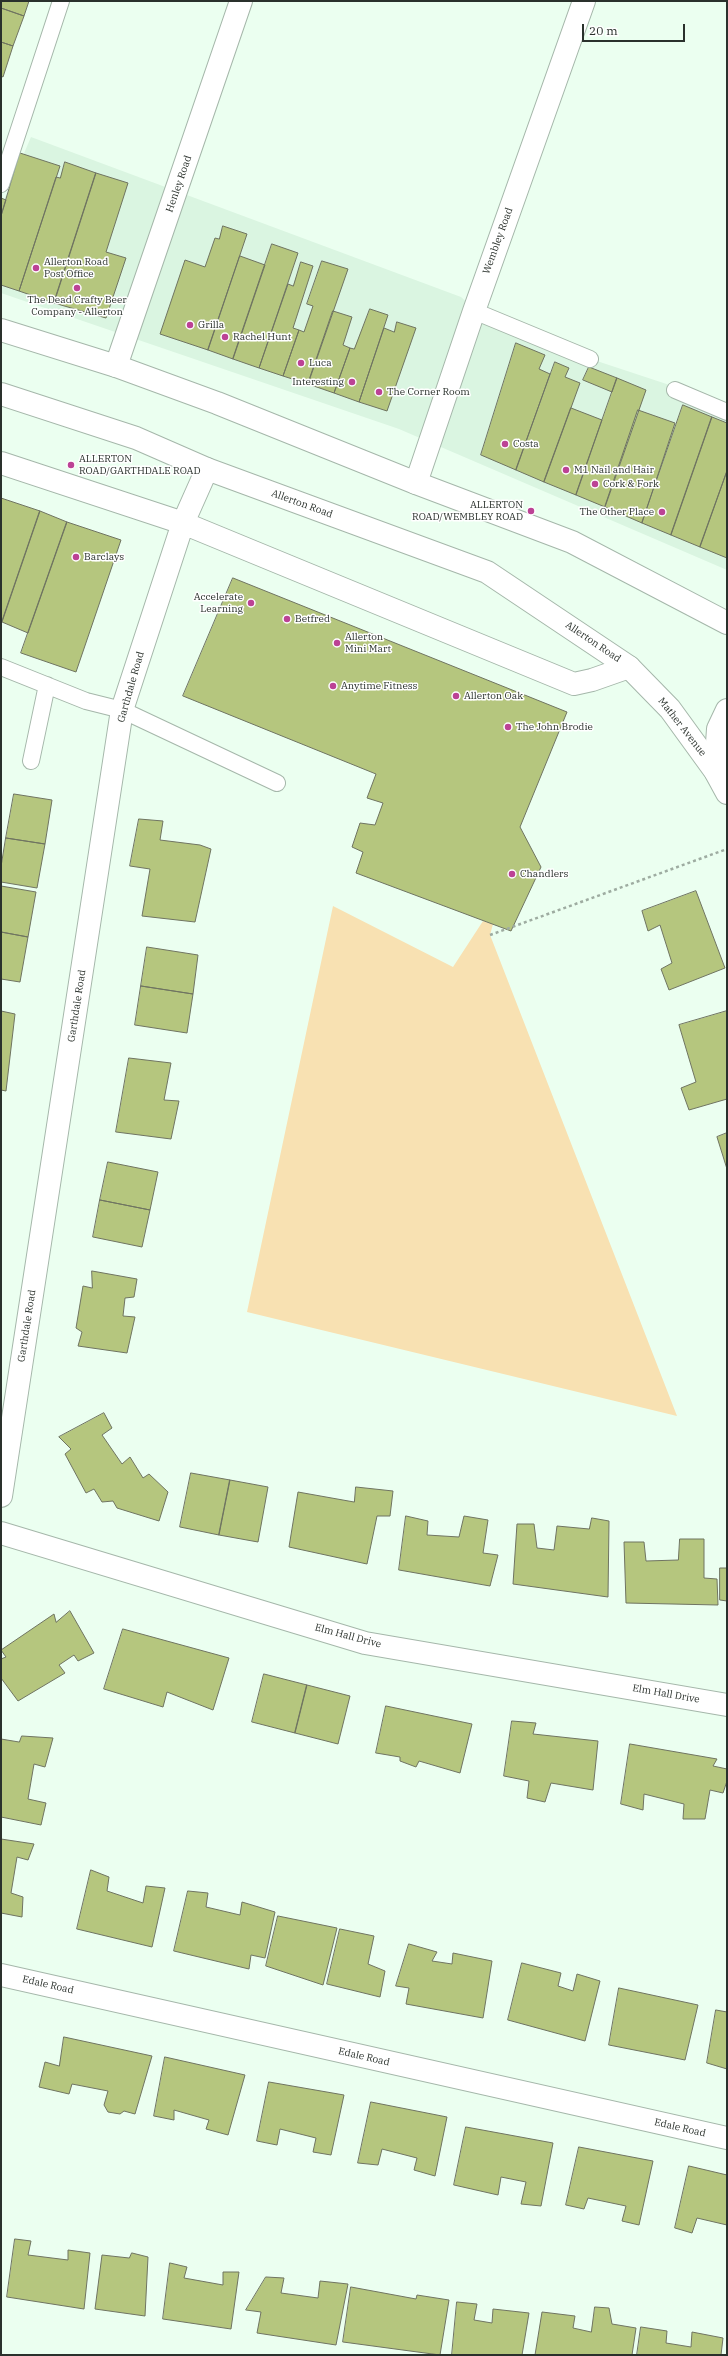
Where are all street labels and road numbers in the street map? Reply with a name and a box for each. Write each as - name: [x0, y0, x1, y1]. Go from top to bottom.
- street label: Henley Road: [164, 154, 194, 214]
- street label: Wembley Road: [480, 206, 516, 276]
- street label: Allerton Road: [270, 487, 334, 521]
- street label: Allerton Road: [563, 619, 623, 665]
- street label: Garthdale Road: [115, 650, 147, 724]
- street label: Mather Avenue: [655, 695, 709, 759]
- street label: Garthdale Road: [65, 969, 89, 1043]
- street label: Garthdale Road: [15, 1289, 39, 1363]
- street label: Elm Hall Drive: [314, 1621, 382, 1651]
- street label: Elm Hall Drive: [631, 1682, 701, 1706]
- street label: Edale Road: [21, 1973, 75, 1997]
- street label: Edale Road: [337, 2045, 391, 2069]
- street label: Edale Road: [653, 2116, 707, 2140]

